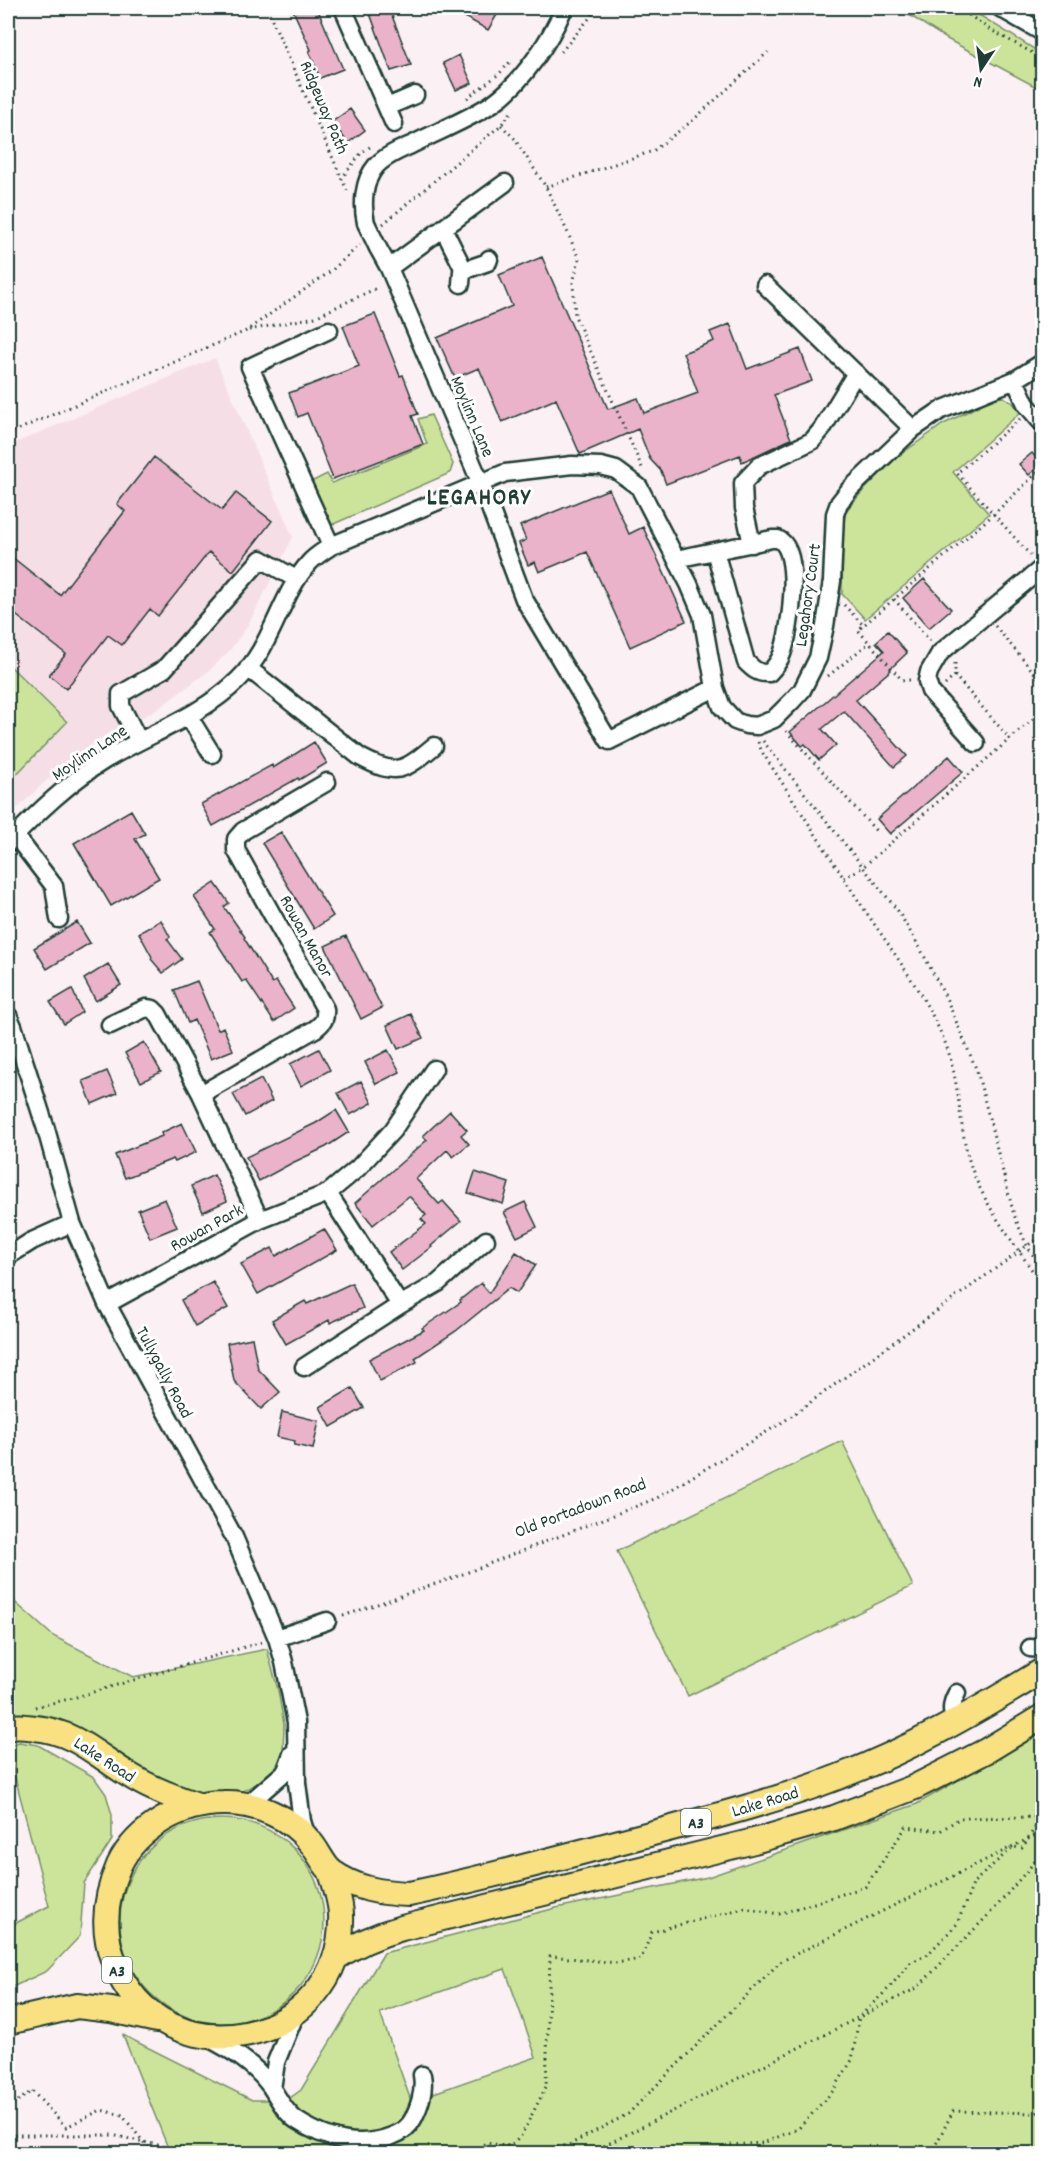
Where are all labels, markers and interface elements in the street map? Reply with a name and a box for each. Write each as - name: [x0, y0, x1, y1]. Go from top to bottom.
- north arrow: [951, 39, 1011, 99]
- street label: Ridgeway Path: [292, 57, 354, 159]
- text: N: [972, 69, 985, 93]
- street label: Moylinn Lane: [442, 372, 499, 462]
- district label: LEGAHORY: [427, 482, 531, 516]
- street label: Legahory Court: [790, 542, 829, 649]
- street label: Moylinn Lane: [48, 720, 133, 789]
- street label: Rowan Manor: [272, 891, 338, 983]
- street label: Rowan Park: [166, 1199, 248, 1259]
- street label: Tullygally Road: [128, 1323, 197, 1424]
- street label: Old Portadown Road: [511, 1473, 650, 1546]
- street label: Lake Road: [68, 1732, 139, 1790]
- street label: Lake Road: [729, 1781, 802, 1825]
- road number: A3: [681, 1809, 711, 1835]
- road number: A3: [102, 1957, 132, 1983]

